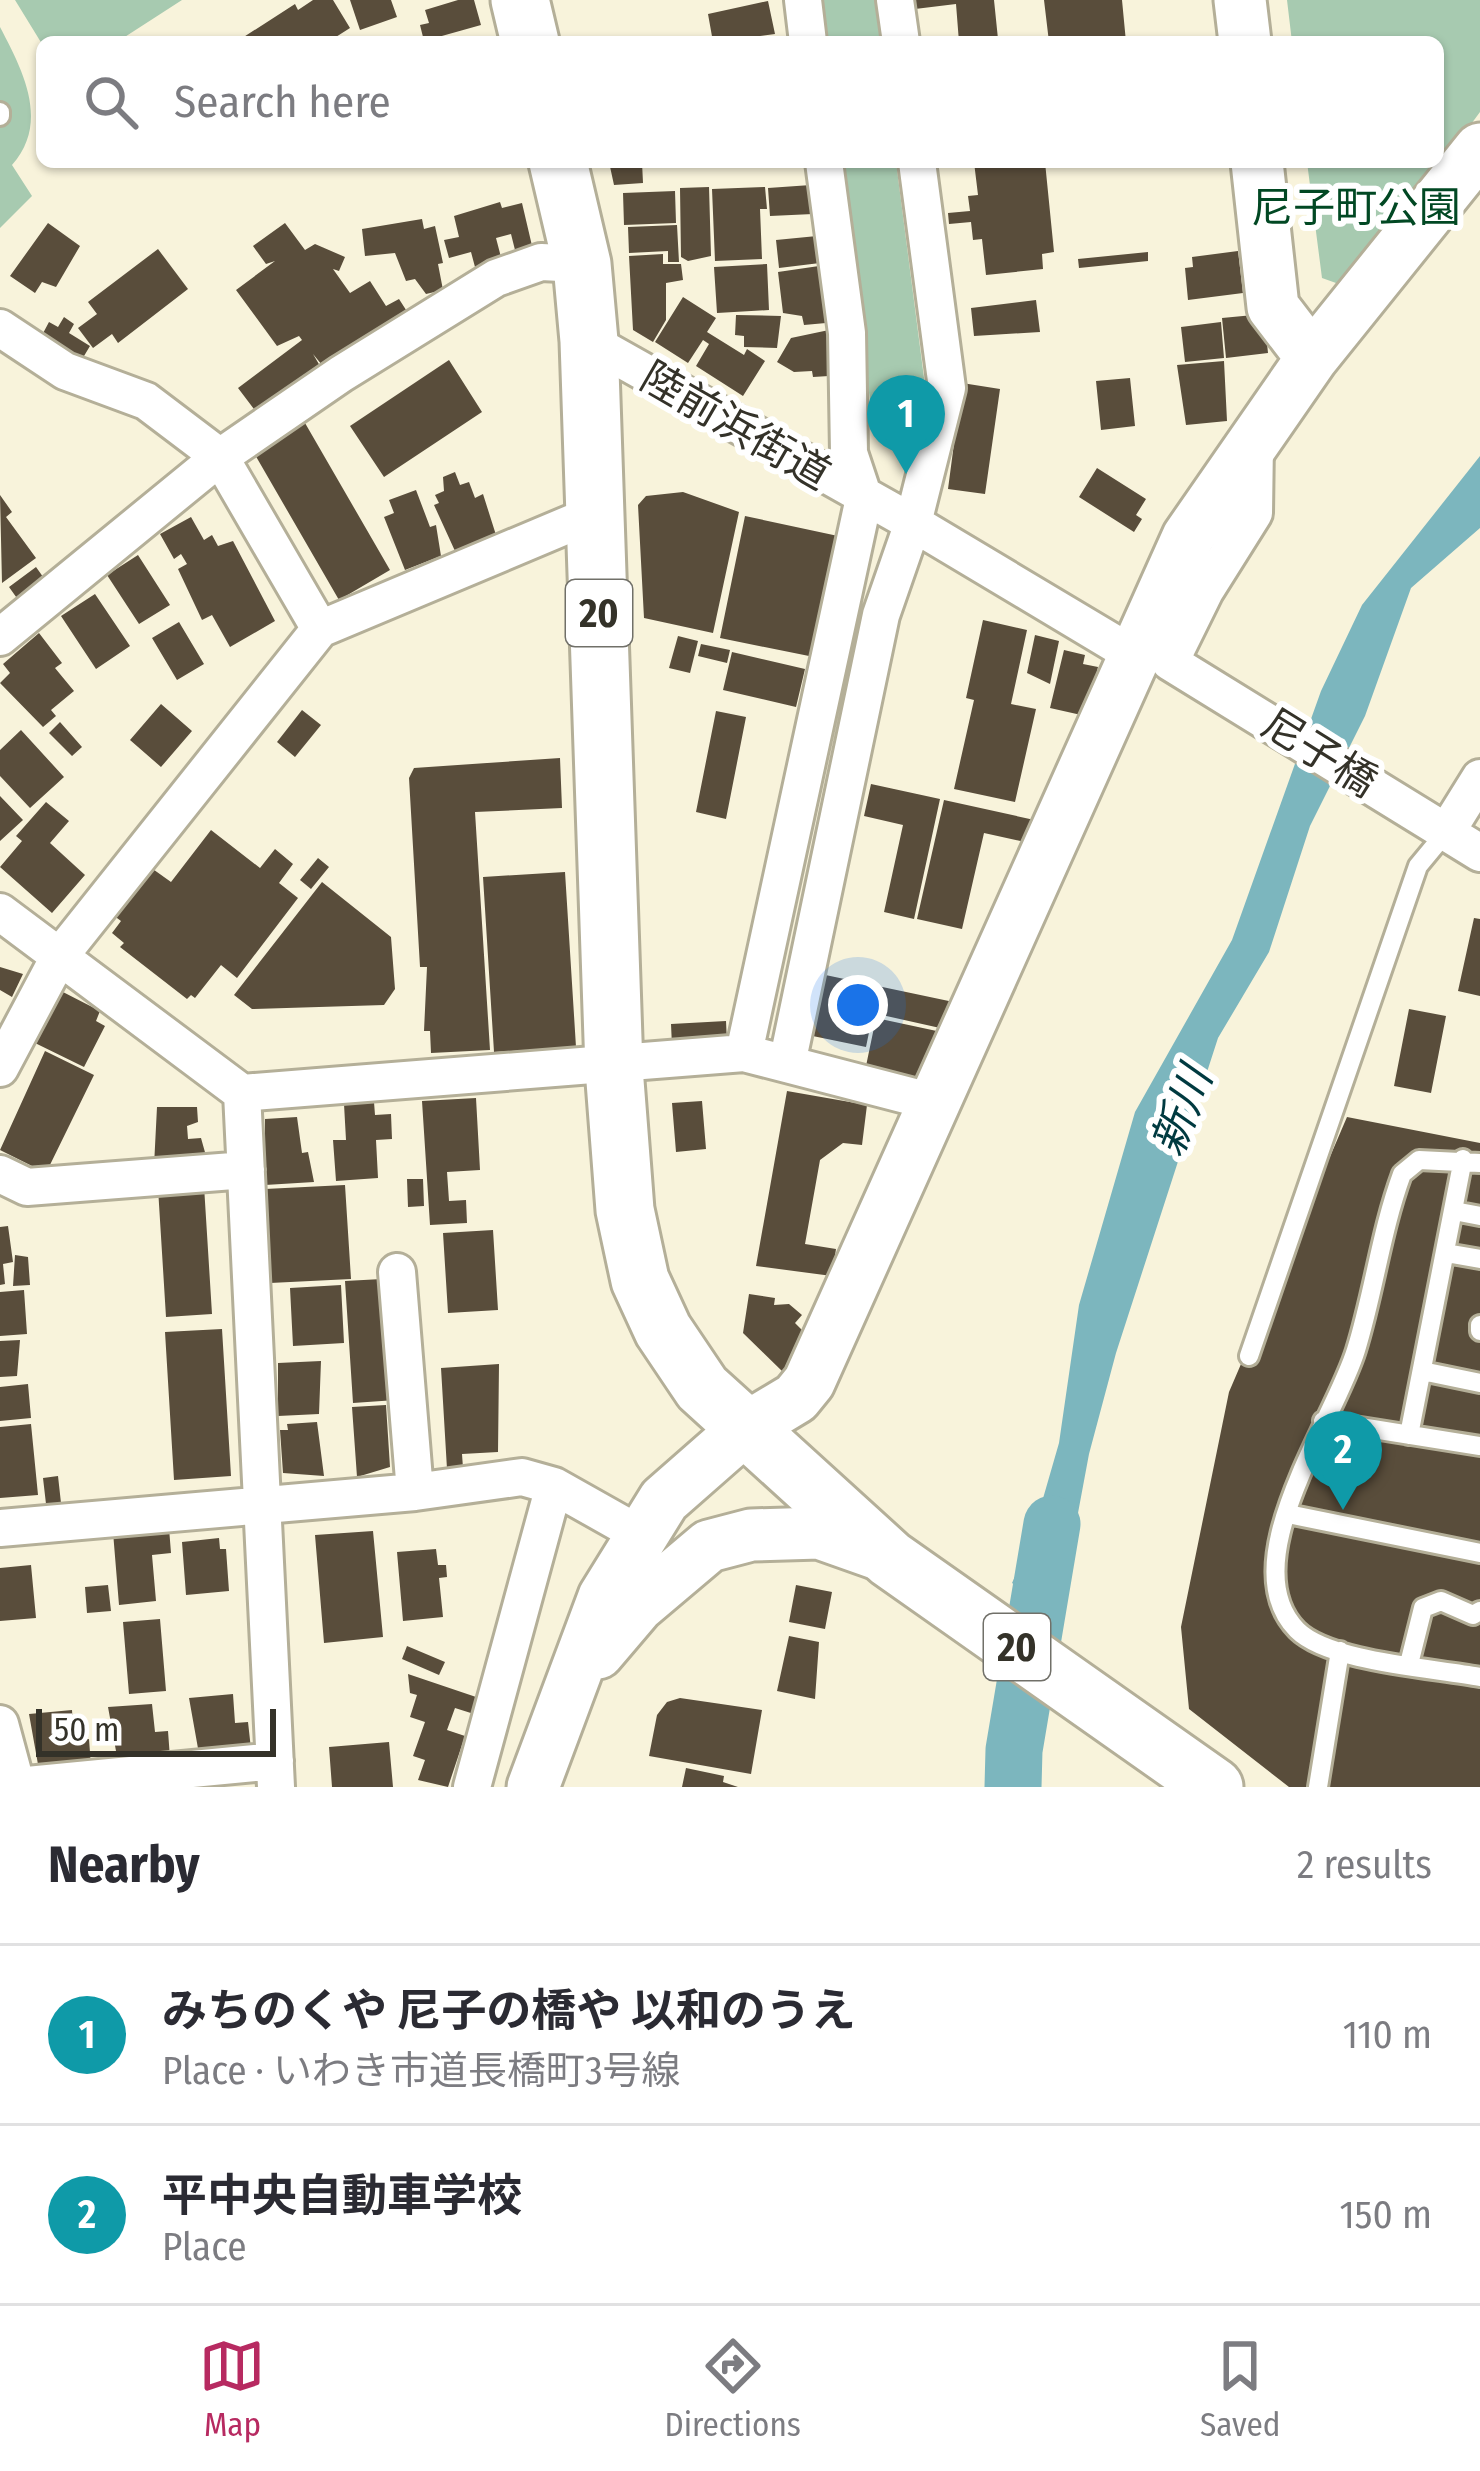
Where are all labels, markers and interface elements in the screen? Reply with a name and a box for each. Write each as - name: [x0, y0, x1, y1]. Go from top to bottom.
- search box: [36, 36, 1444, 168]
- icon: search: [78, 69, 144, 135]
- text: Search here: [174, 75, 391, 129]
- park label: 尼子町公園: [1251, 183, 1461, 233]
- street label: 陸前浜街道: [632, 352, 839, 500]
- pin: 1: [867, 375, 945, 474]
- road number: 20: [566, 580, 632, 646]
- street label: 尼子橋: [1253, 698, 1386, 807]
- your location: [828, 975, 888, 1035]
- water label: 新川: [1141, 1056, 1225, 1163]
- pin: 2: [1304, 1411, 1382, 1510]
- road number: 20: [984, 1614, 1050, 1680]
- scale bar: [36, 1703, 276, 1756]
- text: 50 m: [54, 1710, 119, 1750]
- text: Nearby: [48, 1834, 200, 1896]
- text: 2 results: [1297, 1842, 1432, 1888]
- text: みちのくや 尼子の橋や 以和のうえ: [162, 1984, 856, 2038]
- text: 1: [79, 2012, 95, 2058]
- text: 110 m: [1343, 2012, 1432, 2058]
- text: Place · いわき市道長橋町3号線: [162, 2048, 681, 2094]
- text: 平中央自動車学校: [162, 2169, 522, 2223]
- text: 2: [78, 2192, 96, 2238]
- text: 150 m: [1339, 2192, 1432, 2238]
- text: Place: [162, 2224, 246, 2270]
- tab: Map: [199, 2333, 265, 2445]
- tab: Directions: [664, 2333, 801, 2445]
- tab: Saved: [1200, 2333, 1280, 2445]

